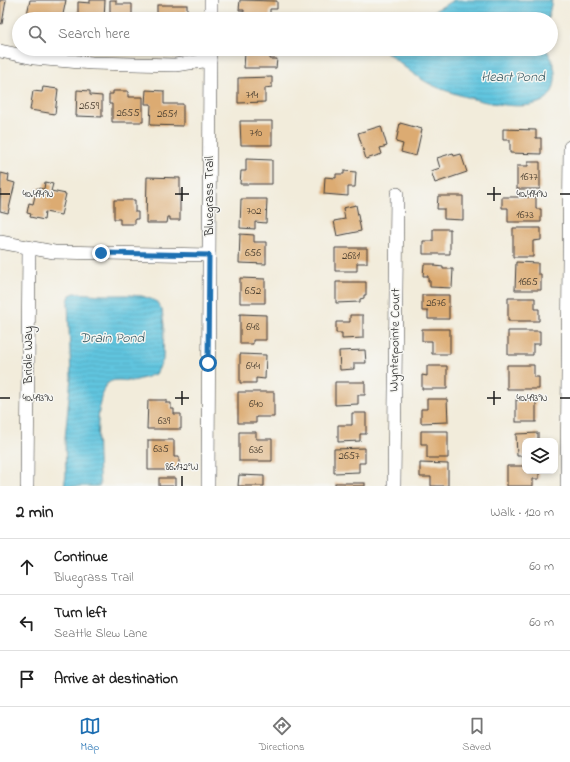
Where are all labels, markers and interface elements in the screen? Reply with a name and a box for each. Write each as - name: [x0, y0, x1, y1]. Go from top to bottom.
- search box: [12, 12, 558, 56]
- icon: search: [26, 23, 48, 45]
- text: Search here: [58, 23, 130, 45]
- water label: Heart Pond: [481, 67, 546, 88]
- house number: 714: [246, 87, 259, 103]
- house number: 2659: [79, 98, 100, 114]
- house number: 2655: [117, 105, 139, 121]
- house number: 2651: [157, 106, 178, 122]
- house number: 710: [250, 125, 263, 141]
- street label: Bluegrass Trail: [200, 156, 220, 237]
- house number: 1677: [520, 169, 538, 185]
- text: 40.494°N: [22, 187, 54, 202]
- text: 40.494°N: [516, 187, 548, 202]
- house number: 702: [247, 203, 262, 219]
- house number: 1673: [516, 207, 534, 223]
- route end: [92, 244, 110, 262]
- house number: 656: [245, 245, 261, 261]
- house number: 2681: [342, 248, 360, 264]
- house number: 1665: [518, 274, 538, 290]
- house number: 652: [245, 283, 262, 299]
- street label: Wynterpointe Court: [385, 287, 406, 392]
- house number: 2676: [426, 295, 446, 311]
- house number: 648: [246, 319, 260, 335]
- street label: Bridle Way: [19, 326, 39, 385]
- water label: Drain Pond: [80, 328, 145, 349]
- route start: [199, 354, 217, 372]
- house number: 644: [246, 358, 260, 374]
- text: 40.493°N: [22, 391, 54, 406]
- text: 40.493°N: [516, 391, 548, 406]
- house number: 640: [249, 396, 263, 412]
- house number: 639: [158, 413, 171, 429]
- map controls: [522, 438, 558, 474]
- button: layers: [522, 438, 558, 474]
- house number: 635: [153, 441, 169, 457]
- house number: 636: [249, 442, 263, 458]
- house number: 2657: [338, 448, 360, 464]
- text: 86.172°W: [166, 460, 199, 475]
- text: 2 min: [16, 500, 53, 525]
- text: Walk · 120 m: [490, 503, 554, 522]
- text: Continue: [54, 546, 108, 568]
- icon: ahead: [16, 556, 38, 578]
- text: 60 m: [529, 557, 554, 576]
- text: Bluegrass Trail: [54, 568, 134, 587]
- text: Turn left: [54, 602, 107, 624]
- icon: left: [16, 612, 38, 634]
- text: 60 m: [529, 613, 554, 632]
- text: Seattle Slew Lane: [54, 624, 147, 643]
- icon: arrive: [16, 668, 38, 690]
- text: Arrive at destination: [54, 668, 178, 690]
- tab: Map: [79, 715, 101, 755]
- tab: Directions: [259, 715, 304, 755]
- tab: Saved: [462, 715, 491, 755]

